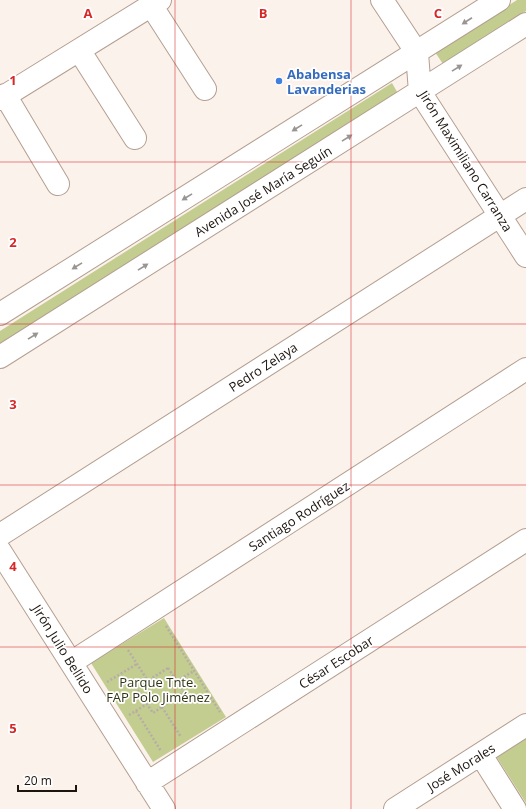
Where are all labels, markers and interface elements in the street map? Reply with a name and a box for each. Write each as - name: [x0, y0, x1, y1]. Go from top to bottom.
- text: A: [84, 4, 93, 22]
- text: B: [259, 4, 268, 22]
- text: C: [434, 4, 442, 22]
- one-way arrow: [461, 17, 472, 25]
- one-way arrow: [452, 64, 462, 72]
- place label: Ababensa Lavanderias: [287, 65, 366, 98]
- text: 1: [9, 71, 17, 89]
- marker: Ababensa Lavanderias: [274, 76, 284, 86]
- street label: Jirón Maximiliano Carranza: [414, 85, 517, 235]
- one-way arrow: [292, 124, 302, 132]
- one-way arrow: [341, 134, 353, 141]
- street label: Avenida José María Seguín: [191, 141, 335, 241]
- one-way arrow: [181, 193, 193, 200]
- text: 2: [9, 233, 17, 251]
- one-way arrow: [71, 262, 83, 269]
- one-way arrow: [138, 263, 148, 271]
- one-way arrow: [27, 333, 39, 340]
- street label: Pedro Zelaya: [225, 338, 301, 396]
- text: 3: [9, 395, 17, 413]
- street label: Santiago Rodríguez: [245, 477, 353, 555]
- text: 4: [9, 557, 17, 575]
- street label: Jirón Julio Bellido: [27, 599, 98, 697]
- street label: César Escobar: [295, 631, 377, 693]
- park label: Parque Tnte. FAP Polo Jiménez: [106, 673, 210, 706]
- text: 5: [9, 719, 17, 737]
- street label: José Morales: [422, 739, 498, 796]
- scale bar: [18, 767, 76, 793]
- text: 20 m: [24, 772, 52, 789]

